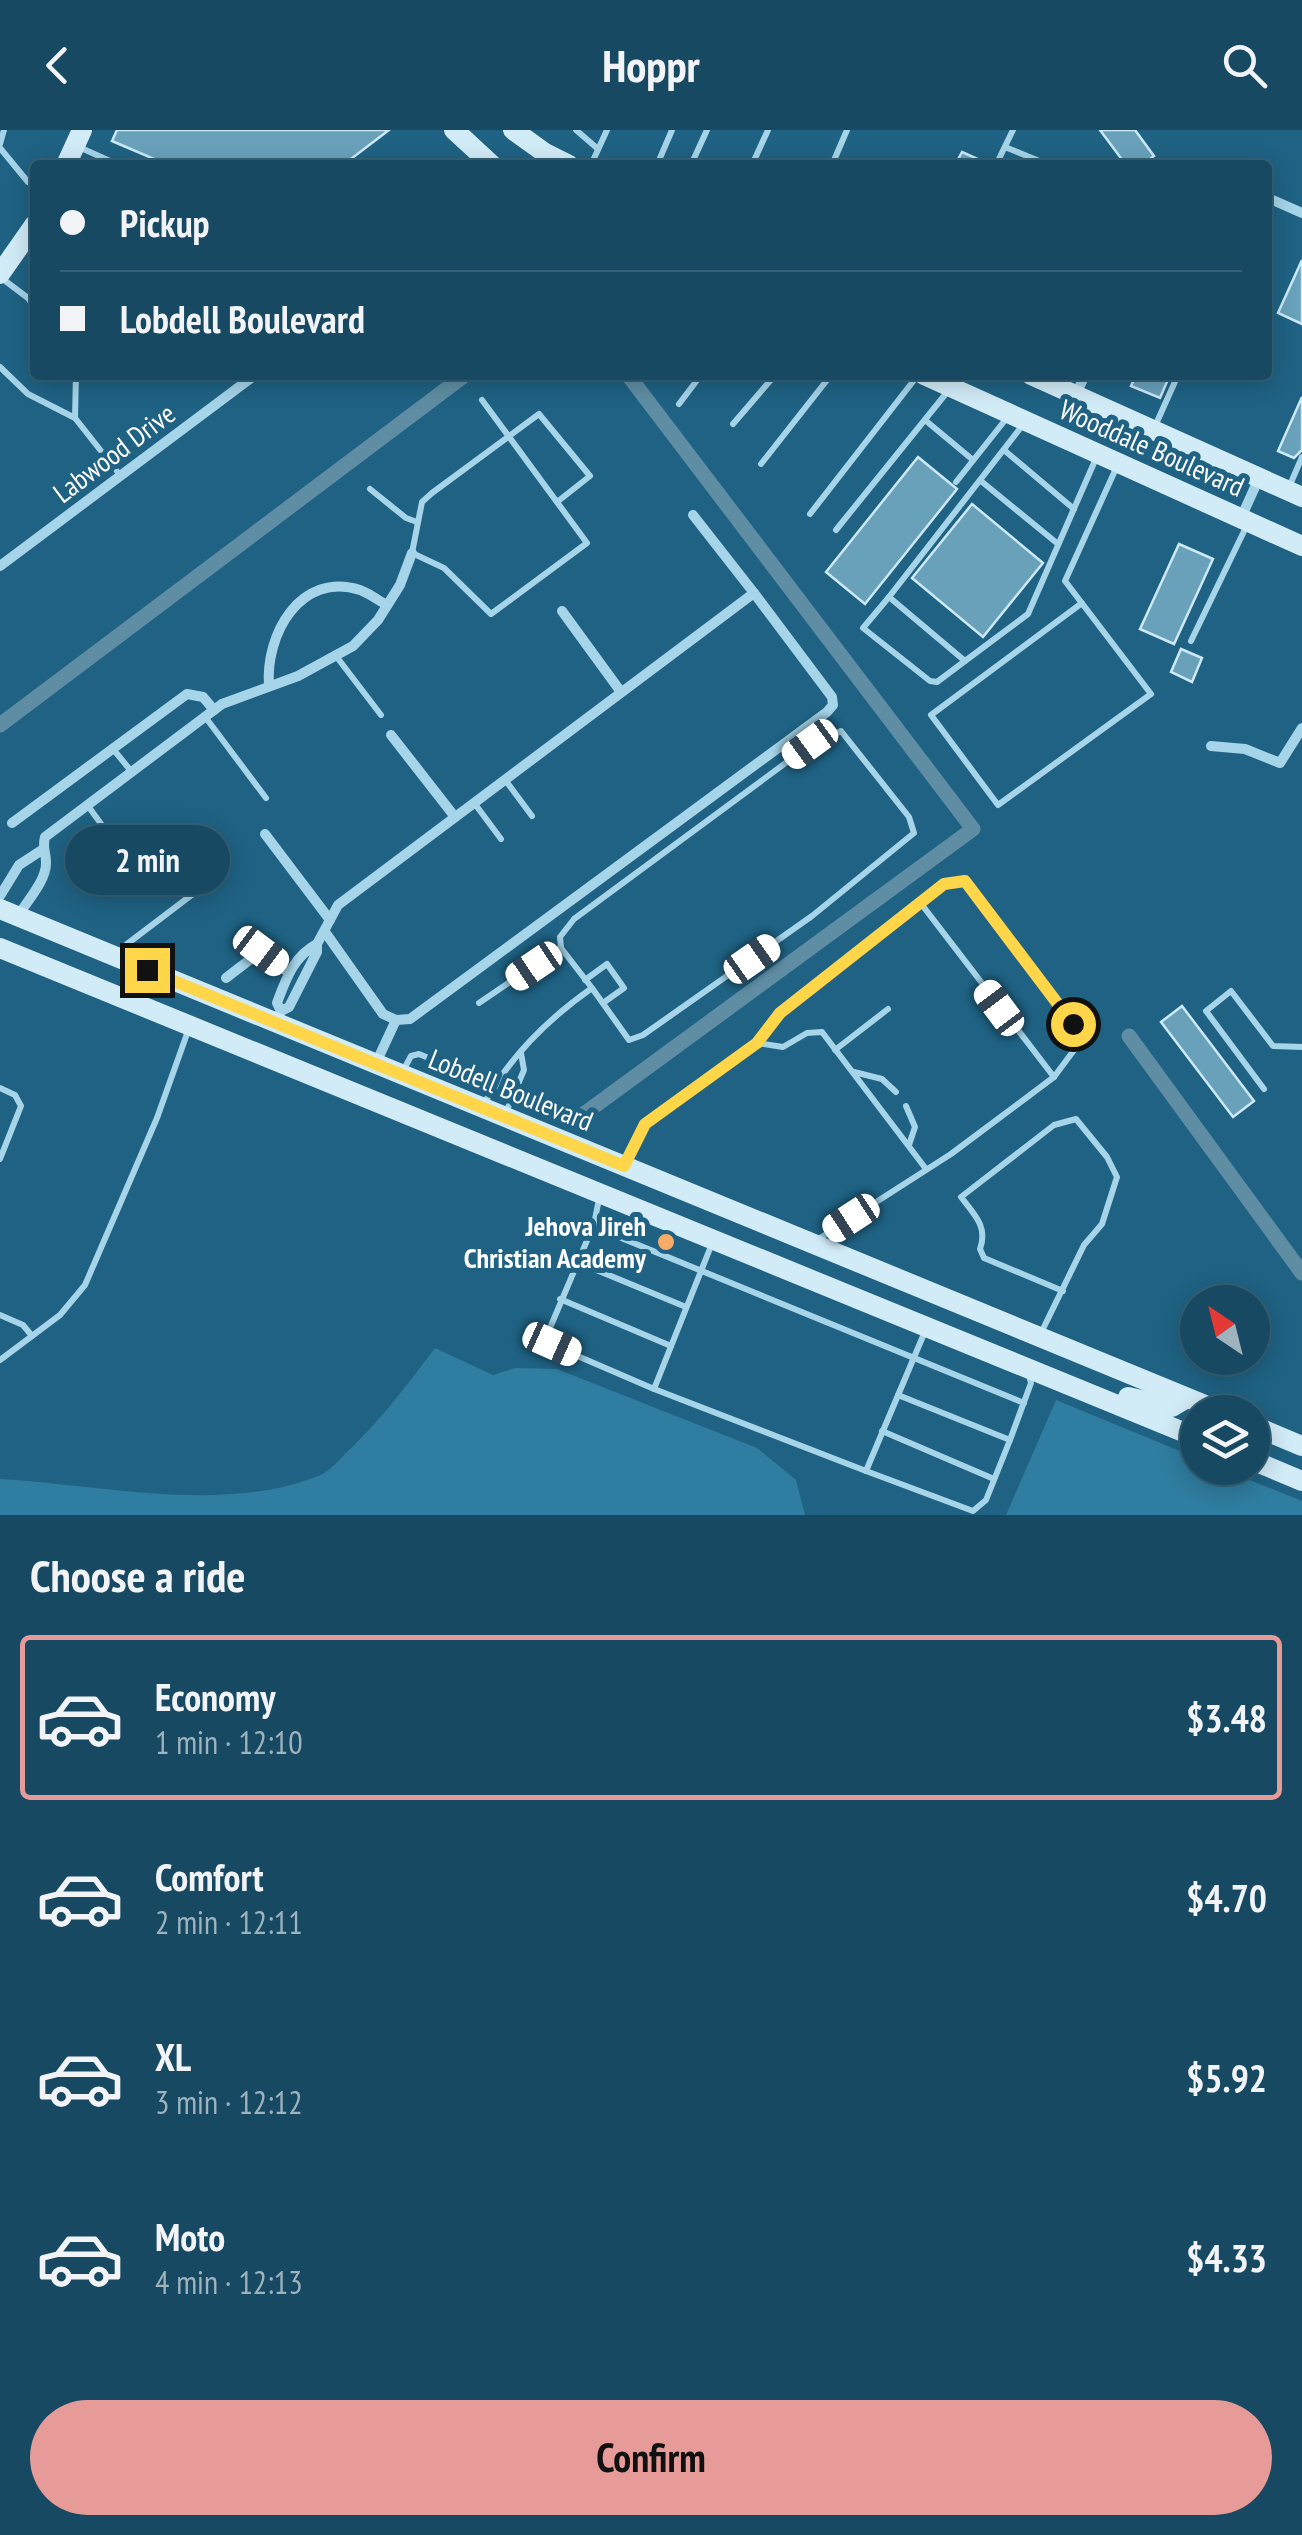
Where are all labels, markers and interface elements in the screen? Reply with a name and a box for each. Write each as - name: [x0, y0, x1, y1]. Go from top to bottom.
- text: Hoppr: [602, 36, 700, 94]
- icon: back: [30, 38, 85, 93]
- icon: search: [1217, 38, 1272, 93]
- text: Pickup: [120, 198, 210, 247]
- text: Lobdell Boulevard: [120, 294, 365, 343]
- street label: Wooddale Boulevard: [1054, 390, 1250, 505]
- street label: Labwood Drive: [45, 395, 182, 511]
- car: [777, 714, 843, 774]
- callout: 2 min: [64, 825, 230, 895]
- text: 2 min: [115, 839, 180, 881]
- car: [228, 921, 294, 981]
- car: [719, 930, 785, 988]
- car: [501, 937, 567, 995]
- route end: [125, 948, 170, 993]
- car: [969, 975, 1029, 1041]
- route start: [1051, 1002, 1096, 1047]
- street label: Lobdell Boulevard: [423, 1040, 599, 1139]
- car: [818, 1189, 884, 1247]
- place label: Jehova Jireh Christian Academy: [464, 1207, 647, 1276]
- marker: Jehova Jireh Christian Academy: [655, 1231, 677, 1253]
- north arrow: [1180, 1285, 1270, 1375]
- map controls: [1180, 1285, 1270, 1485]
- car: [518, 1318, 586, 1370]
- button: layers: [1180, 1395, 1270, 1485]
- text: Choose a ride: [30, 1546, 245, 1604]
- text: Economy: [155, 1672, 275, 1721]
- icon: car: [35, 1673, 125, 1763]
- text: $3.48: [1186, 1693, 1267, 1742]
- text: 1 min · 12:10: [155, 1721, 303, 1763]
- text: Comfort: [155, 1852, 264, 1901]
- icon: car: [35, 1853, 125, 1943]
- text: $4.70: [1186, 1873, 1267, 1922]
- text: 2 min · 12:11: [155, 1901, 303, 1943]
- text: XL: [155, 2032, 191, 2081]
- icon: car: [35, 2033, 125, 2123]
- text: $5.92: [1186, 2053, 1267, 2102]
- text: 3 min · 12:12: [155, 2081, 303, 2123]
- text: Moto: [155, 2212, 225, 2261]
- icon: car: [35, 2213, 125, 2303]
- text: $4.33: [1186, 2233, 1267, 2282]
- text: 4 min · 12:13: [155, 2261, 303, 2303]
- button: Confirm: [30, 2400, 1272, 2515]

